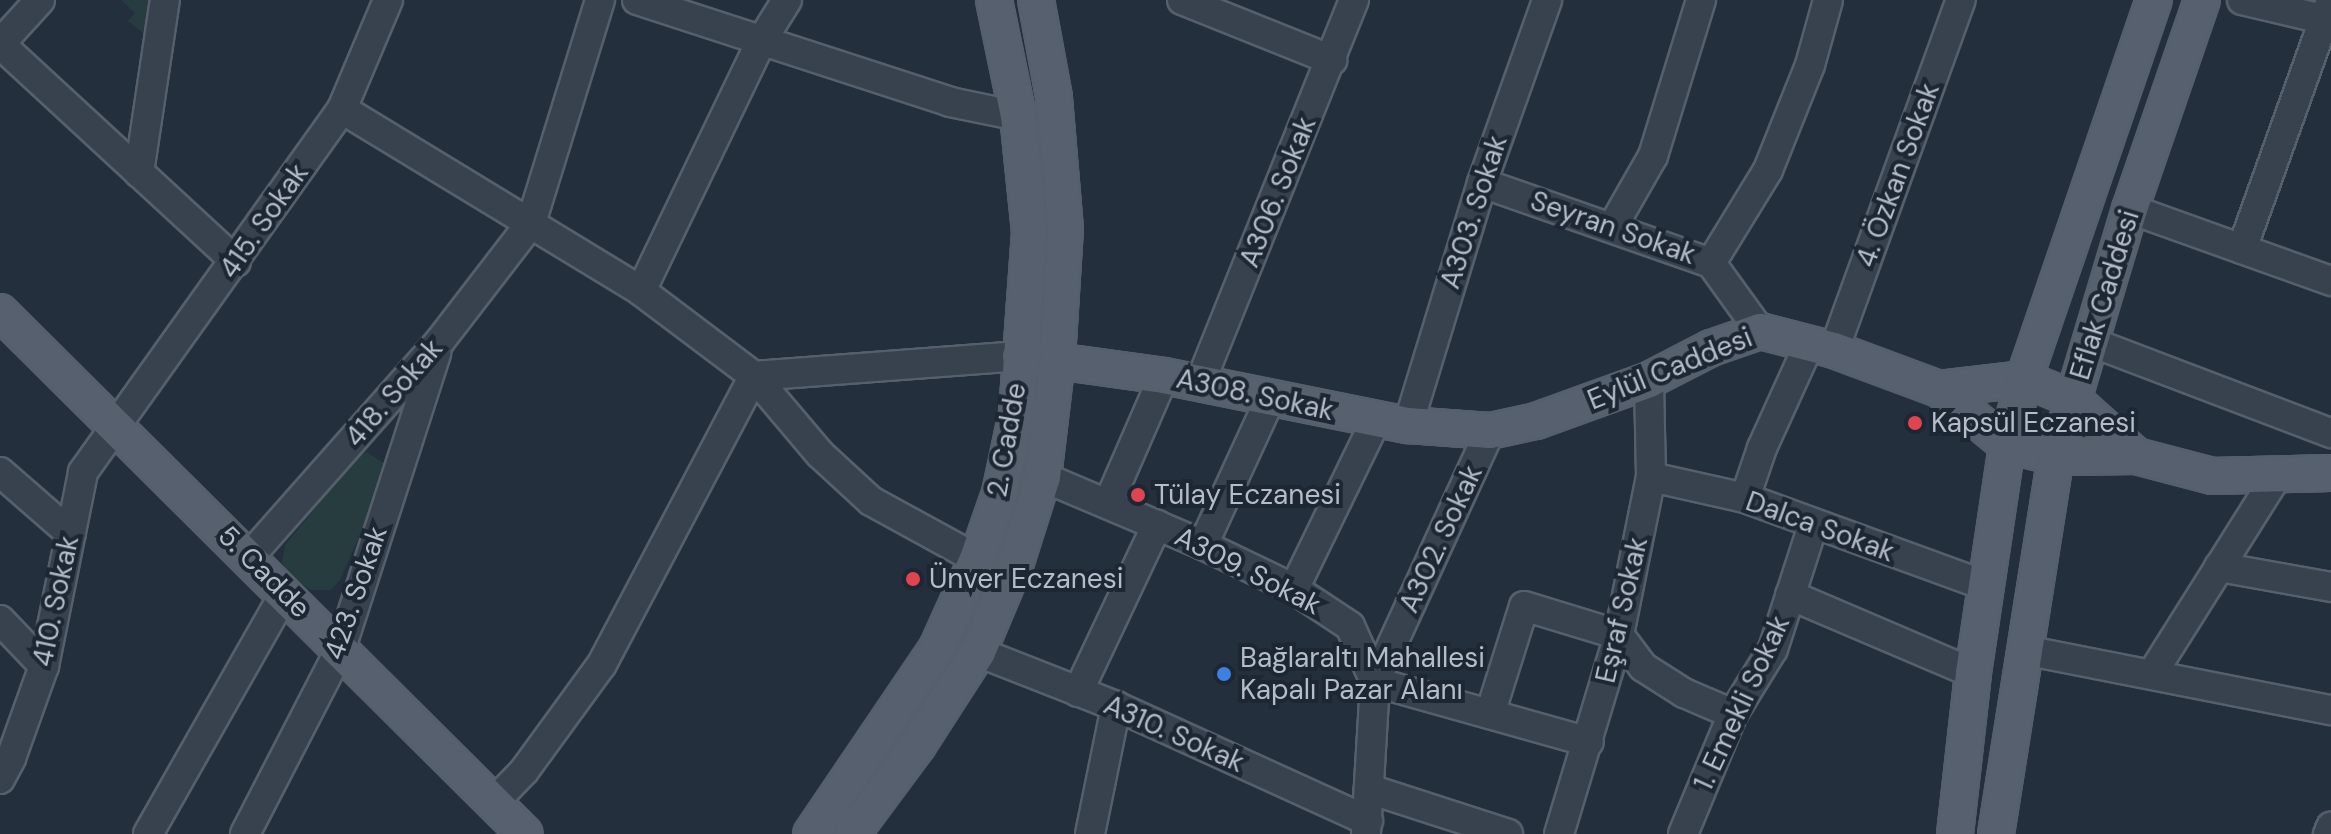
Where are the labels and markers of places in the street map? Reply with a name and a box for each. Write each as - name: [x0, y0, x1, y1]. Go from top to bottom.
- place label: Kapsül Eczanesi: [1931, 406, 2136, 440]
- marker: Kapsül Eczanesi: [1906, 414, 1924, 432]
- place label: Tülay Eczanesi: [1154, 478, 1341, 512]
- marker: Tülay Eczanesi: [1129, 486, 1147, 504]
- place label: Ünver Eczanesi: [929, 562, 1124, 596]
- marker: Ünver Eczanesi: [904, 570, 922, 588]
- place label: Bağlaraltı Mahallesi Kapalı Pazar Alanı: [1240, 641, 1485, 707]
- marker: Bağlaraltı Mahallesi Kapalı Pazar Alanı: [1215, 665, 1233, 683]

